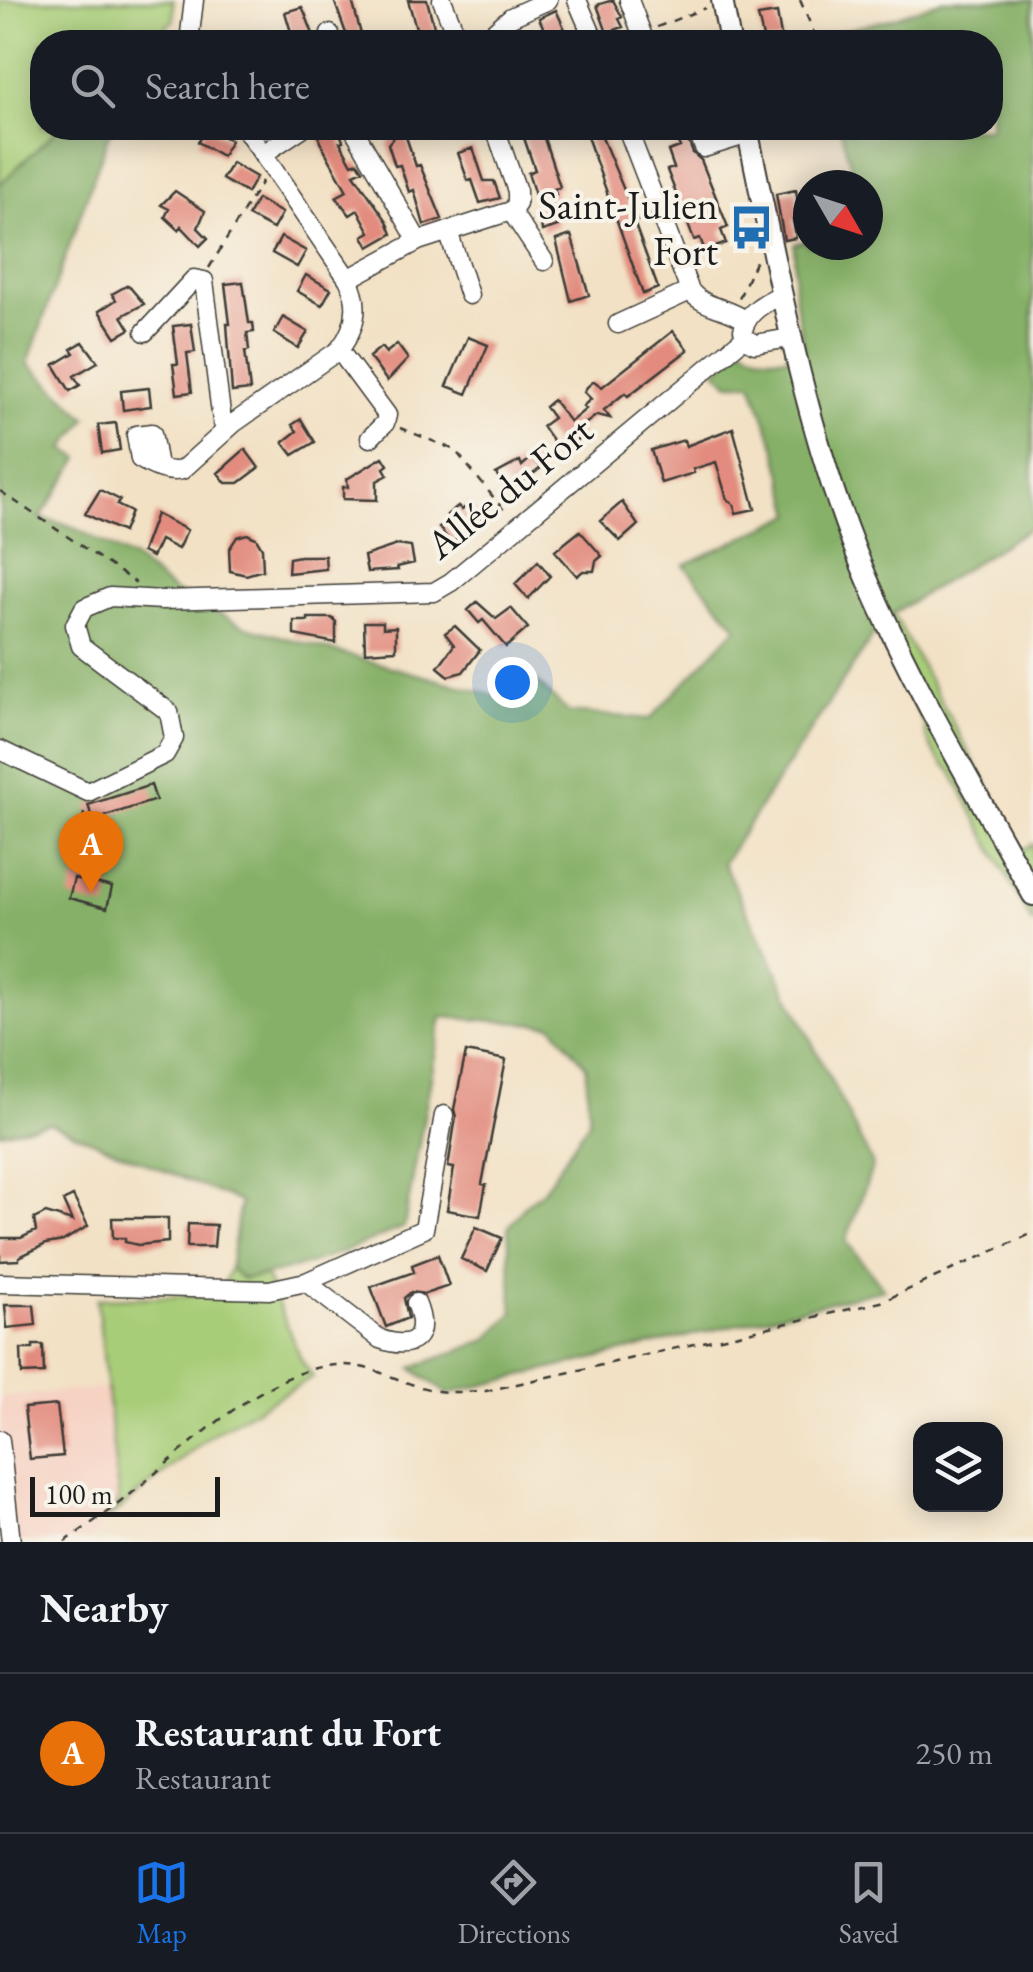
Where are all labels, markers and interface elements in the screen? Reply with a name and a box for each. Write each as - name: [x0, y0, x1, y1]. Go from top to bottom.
- search box: [30, 30, 1003, 140]
- icon: search: [65, 58, 120, 113]
- text: Search here: [145, 61, 310, 110]
- north arrow: [793, 170, 883, 260]
- place label: Saint-Julien Fort: [538, 179, 718, 277]
- bus stop icon: Saint-Julien Fort: [727, 204, 775, 252]
- street label: Allée du Fort: [414, 404, 603, 571]
- your location: [487, 657, 538, 708]
- pin: A: [58, 810, 124, 893]
- map controls: [913, 1422, 1003, 1512]
- button: layers: [913, 1422, 1003, 1512]
- scale bar: [30, 1472, 220, 1516]
- text: 100 m: [45, 1476, 113, 1512]
- text: Nearby: [40, 1580, 169, 1635]
- text: Restaurant du Fort: [135, 1708, 441, 1757]
- text: A: [61, 1732, 84, 1774]
- text: 250 m: [916, 1732, 993, 1774]
- text: Restaurant: [135, 1757, 271, 1799]
- tab: Map: [134, 1855, 189, 1951]
- tab: Directions: [458, 1855, 570, 1951]
- tab: Saved: [839, 1855, 899, 1951]

